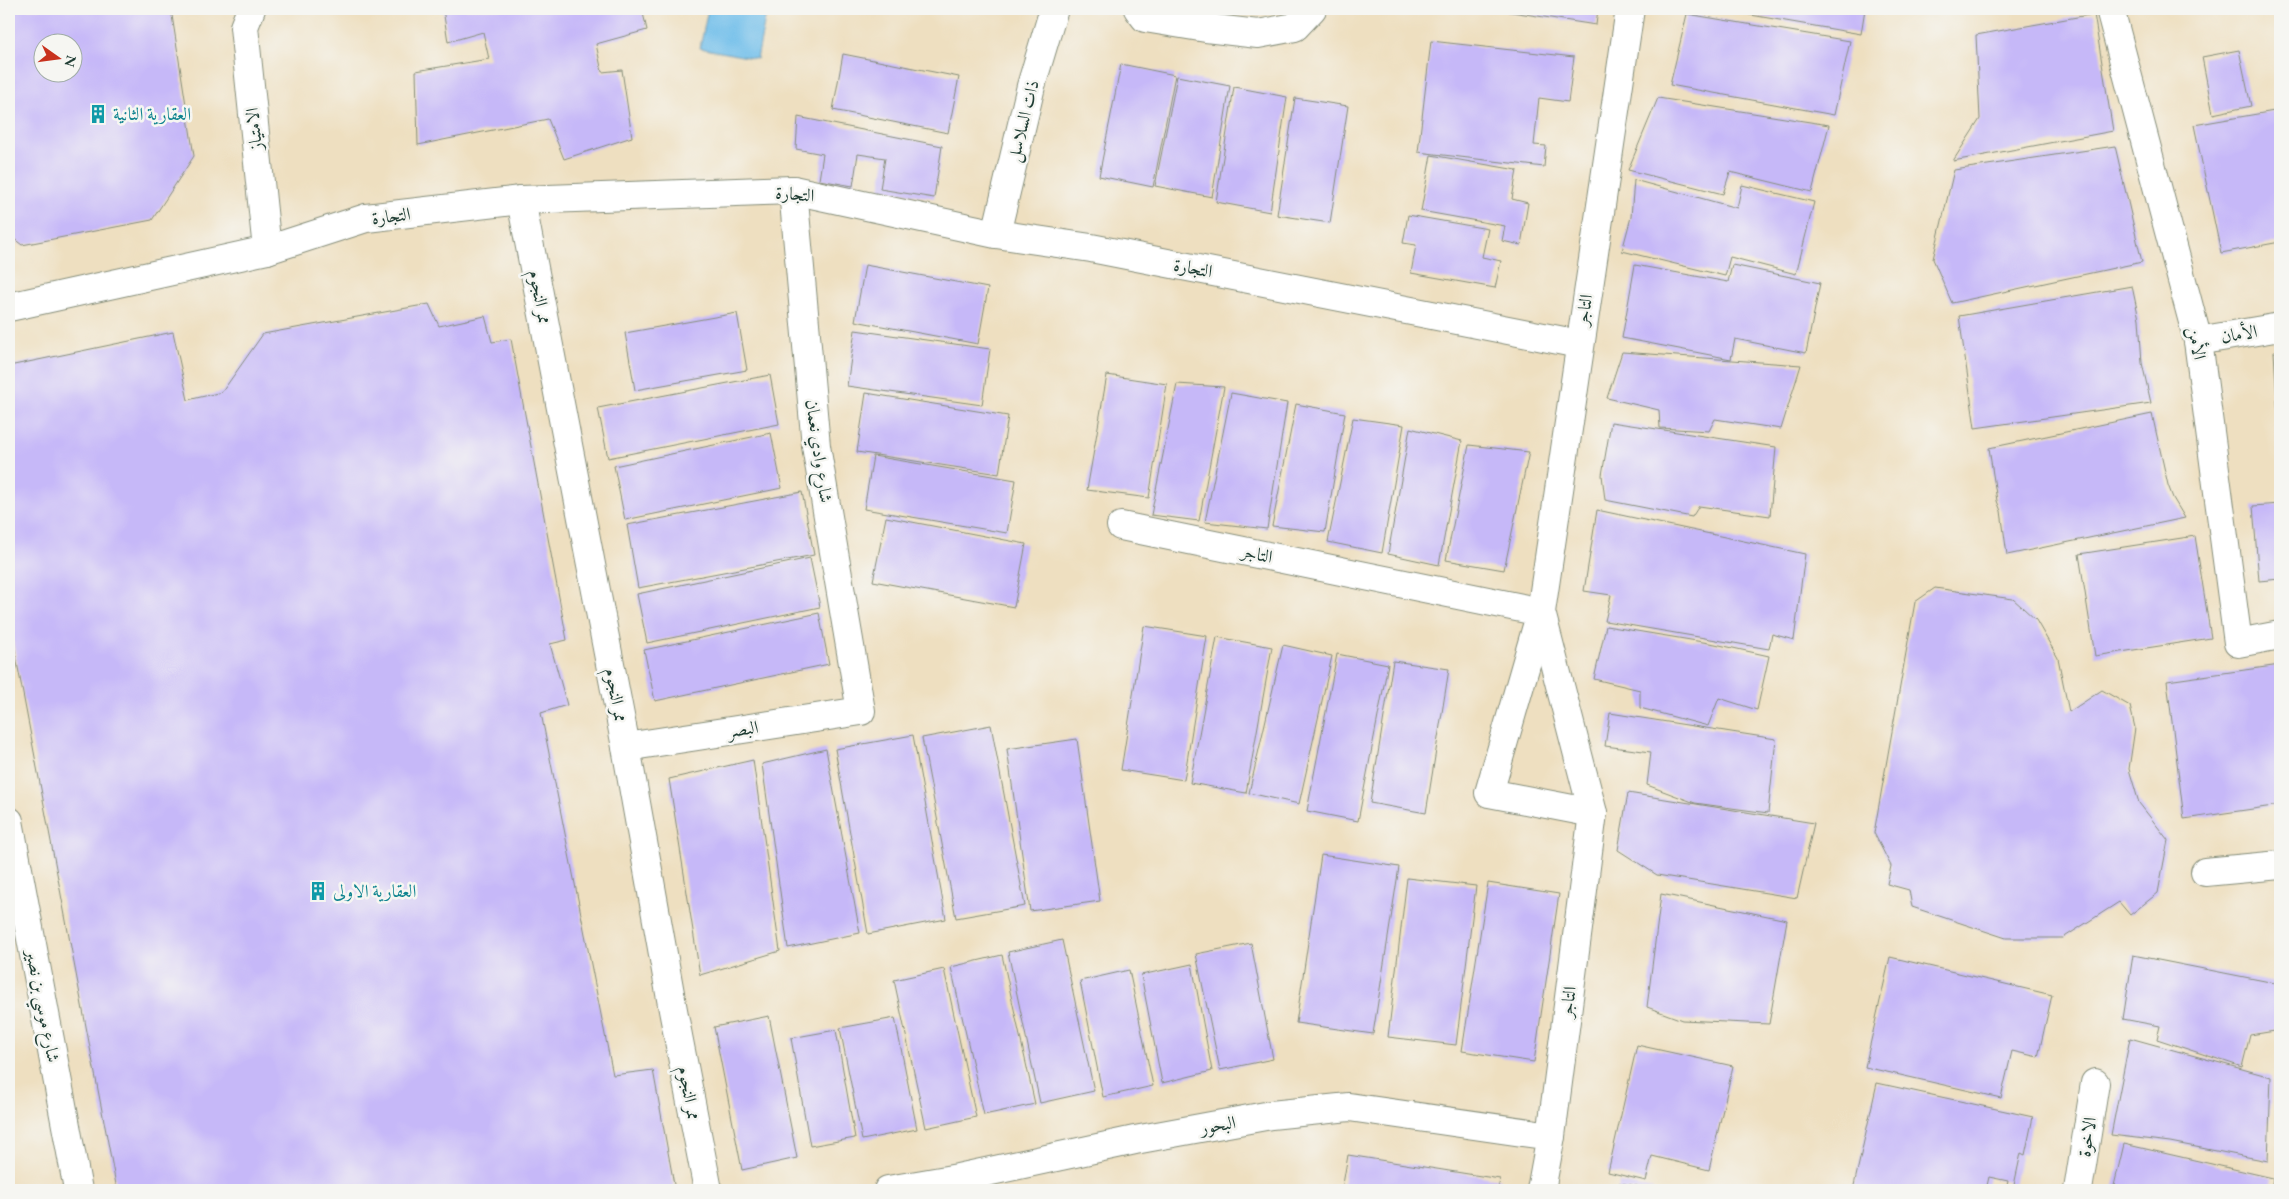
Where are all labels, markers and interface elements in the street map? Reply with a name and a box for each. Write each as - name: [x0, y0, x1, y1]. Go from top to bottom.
- north arrow: [32, 32, 82, 82]
- text: N: [60, 53, 81, 69]
- street label: ذات السلاسل: [1001, 77, 1046, 165]
- place label: العقارية الثانية: [113, 102, 191, 125]
- building icon: العقارية الثانية: [87, 103, 109, 125]
- street label: الامتياز: [240, 107, 267, 153]
- street label: التجارة: [775, 180, 816, 207]
- street label: التجارة: [370, 202, 412, 229]
- street label: التجارة: [1172, 252, 1215, 283]
- street label: ممر النجوم: [519, 268, 557, 327]
- street label: التاجر: [1569, 293, 1597, 329]
- street label: الأمان: [2219, 318, 2259, 348]
- street label: الأمن: [2182, 324, 2213, 362]
- street label: شارع وادي نعمان: [797, 398, 838, 505]
- street label: التاجر: [1237, 539, 1275, 568]
- street label: ممر النجوم: [595, 666, 633, 725]
- street label: البصر: [724, 715, 760, 744]
- place label: العقارية الاولى: [333, 879, 416, 902]
- building icon: العقارية الاولى: [307, 880, 329, 902]
- street label: شارع موسي بن نصير: [15, 946, 66, 1065]
- street label: التاجر: [1554, 985, 1581, 1021]
- street label: ممر النجوم: [668, 1064, 706, 1123]
- street label: البحور: [1196, 1110, 1238, 1139]
- street label: الاخوة: [2072, 1115, 2101, 1159]

